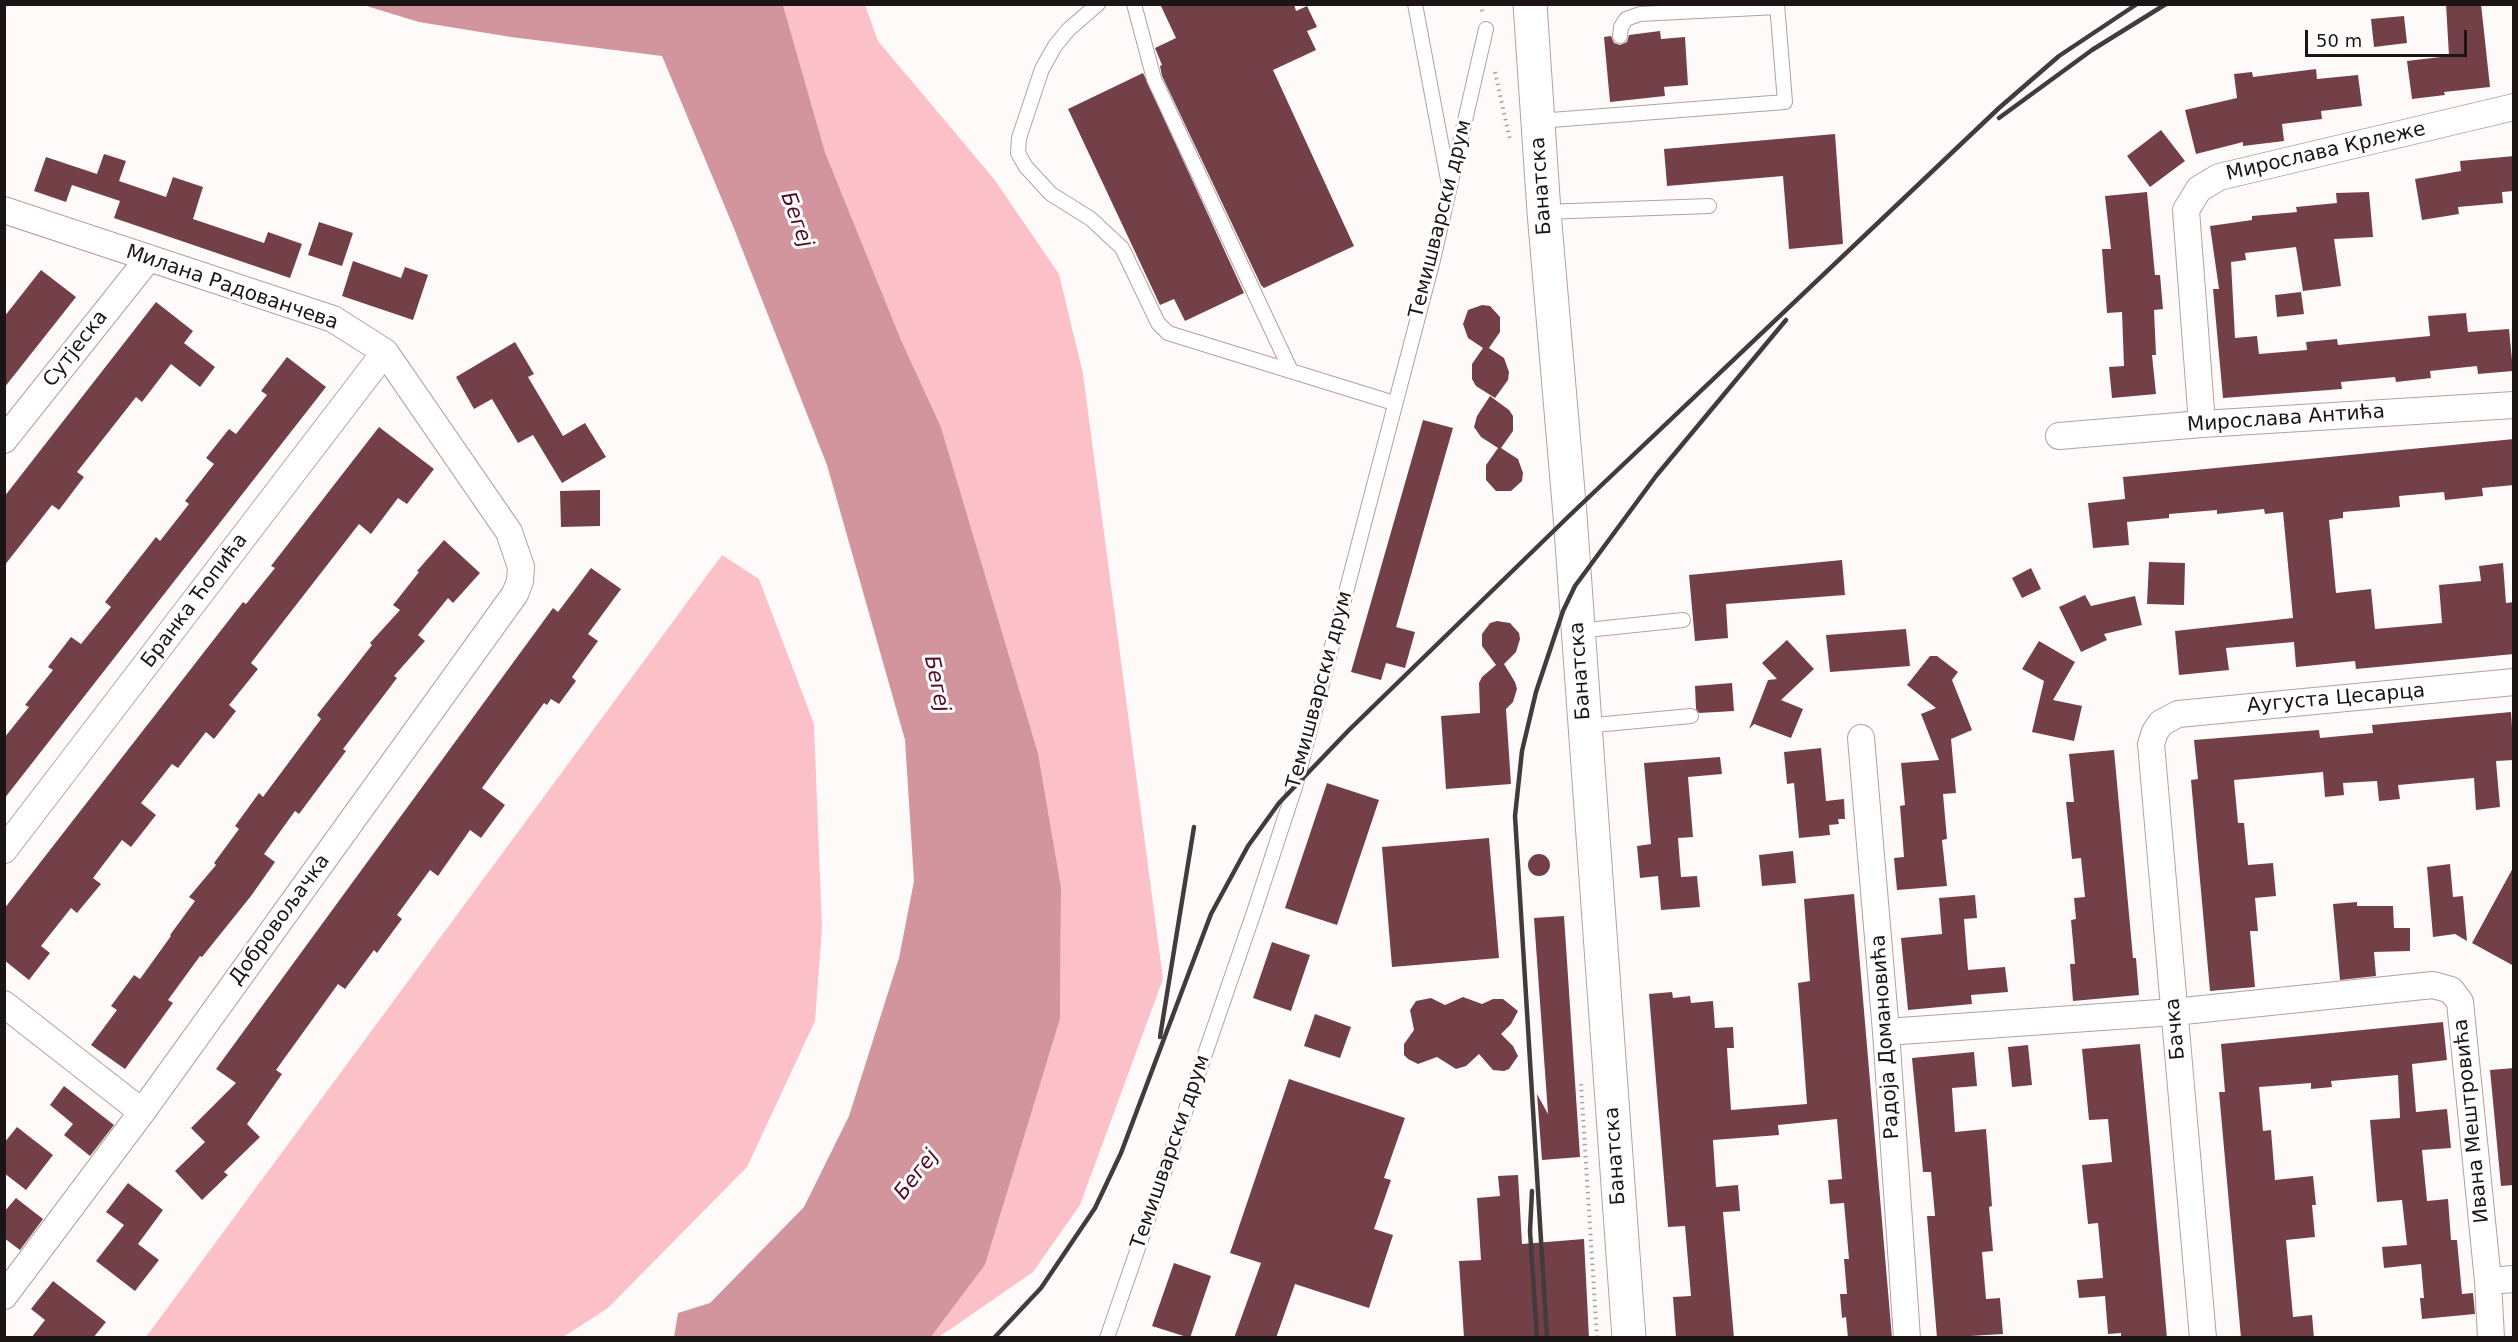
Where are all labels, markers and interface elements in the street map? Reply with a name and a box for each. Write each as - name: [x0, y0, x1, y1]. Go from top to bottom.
- scale bar: [2308, 18, 2470, 56]
- text: 50 m: [2316, 30, 2362, 51]
- street label: Темишварски друм: [1405, 117, 1477, 321]
- street label: Мирослава Крлеже: [2224, 117, 2428, 187]
- street label: Банатска: [1527, 136, 1557, 236]
- water label: Бегеј: [774, 189, 818, 251]
- street label: Милана Радованчева: [123, 240, 341, 336]
- street label: Сутјеска: [39, 306, 113, 392]
- street label: Мирослава Антића: [2186, 400, 2386, 438]
- street label: Бранка Ћопића: [137, 529, 253, 673]
- street label: Темишварски друм: [1282, 589, 1358, 791]
- street label: Банатска: [1566, 621, 1596, 721]
- water label: Бегеј: [918, 653, 954, 715]
- street label: Аугуста Цесарца: [2246, 679, 2426, 719]
- street label: Добровољачка: [225, 850, 335, 990]
- street label: Радоја Домановића: [1867, 934, 1905, 1140]
- street label: Бачка: [2161, 997, 2191, 1061]
- street label: Ивана Мештровића: [2449, 1018, 2495, 1224]
- street label: Темишварски друм: [1127, 1052, 1215, 1252]
- street label: Банатска: [1601, 1106, 1631, 1206]
- water label: Бегеј: [889, 1145, 945, 1205]

